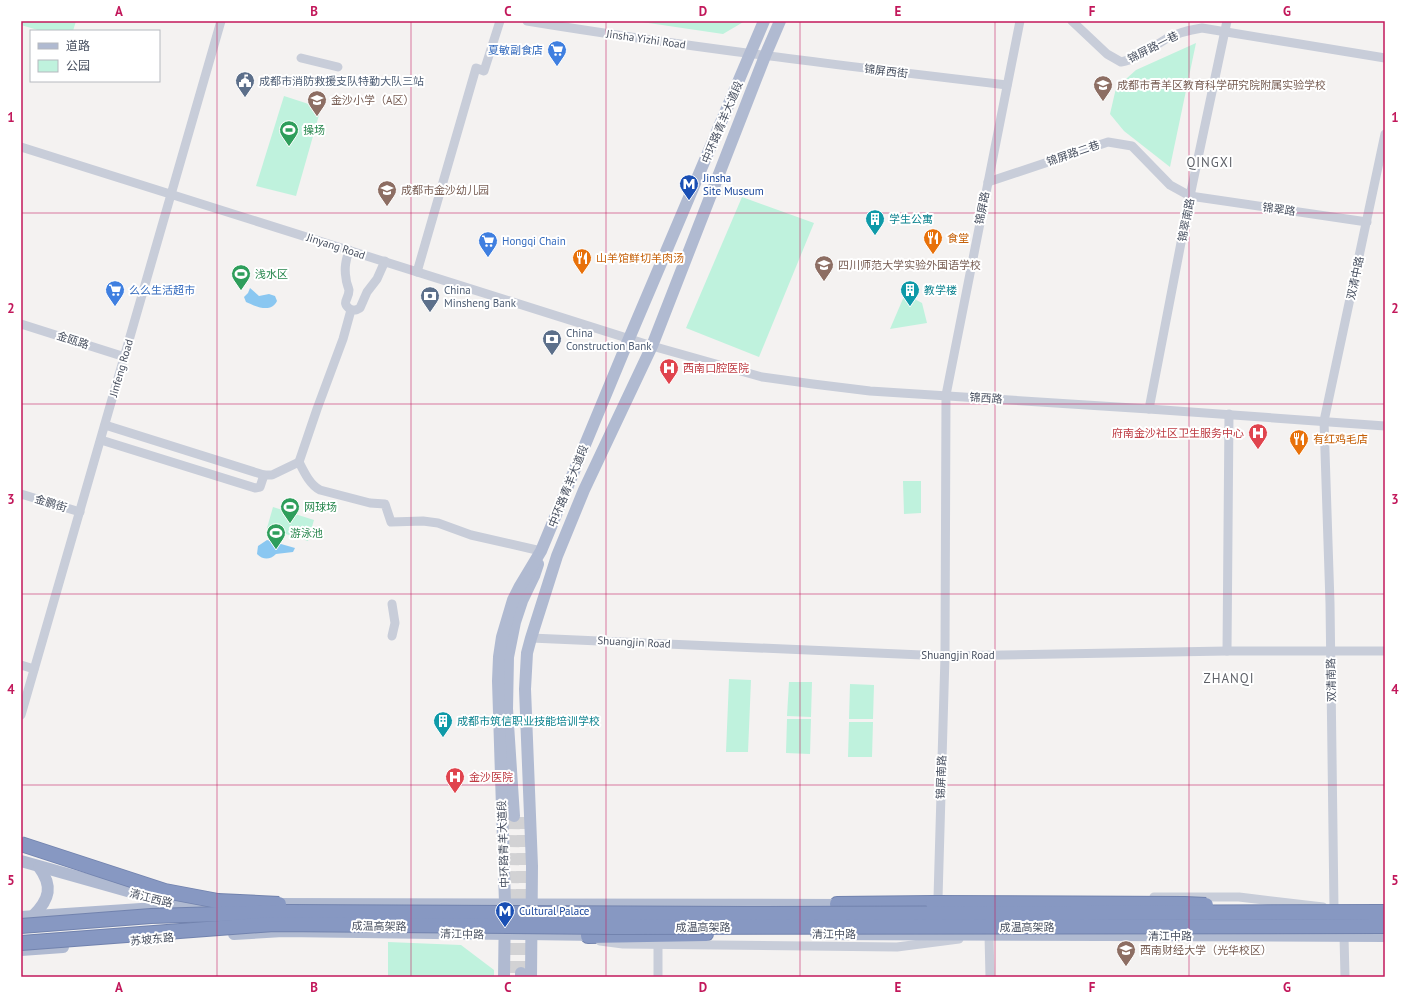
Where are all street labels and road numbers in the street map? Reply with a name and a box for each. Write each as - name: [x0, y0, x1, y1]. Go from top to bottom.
- street label: Jinsha Yizhi Road: [604, 26, 687, 52]
- street label: 锦屏路一巷: [1125, 28, 1181, 66]
- street label: 锦屏西街: [863, 61, 909, 81]
- street label: 中环路青羊大道段: [698, 79, 746, 165]
- street label: 锦屏路二巷: [1045, 137, 1101, 169]
- street label: 锦屏路: [972, 190, 992, 226]
- street label: 锦翠南路: [1175, 197, 1197, 243]
- street label: 锦翠路: [1262, 200, 1296, 218]
- street label: Jinyang Road: [304, 230, 367, 262]
- street label: 双清中路: [1344, 255, 1366, 301]
- street label: 金瓯路: [55, 328, 91, 352]
- street label: Jinfeng Road: [106, 337, 136, 399]
- street label: 锦西路: [969, 390, 1003, 406]
- street label: 中环路青羊大道段: [545, 443, 591, 529]
- street label: 金鹏街: [33, 491, 69, 515]
- street label: Shuangjin Road: [597, 633, 671, 651]
- street label: Shuangjin Road: [921, 648, 995, 662]
- street label: 双清南路: [1324, 658, 1338, 702]
- street label: 锦屏南路: [933, 755, 949, 799]
- street label: 中环路青羊大道段: [494, 800, 512, 888]
- street label: 清江西路: [128, 886, 174, 910]
- street label: 成温高架路: [351, 919, 407, 933]
- street label: 成温高架路: [676, 920, 731, 934]
- street label: 成温高架路: [1000, 920, 1055, 934]
- street label: 清江中路: [440, 927, 484, 941]
- street label: 清江中路: [812, 927, 856, 941]
- street label: 清江中路: [1148, 929, 1192, 943]
- street label: 苏坡东路: [129, 930, 175, 948]

